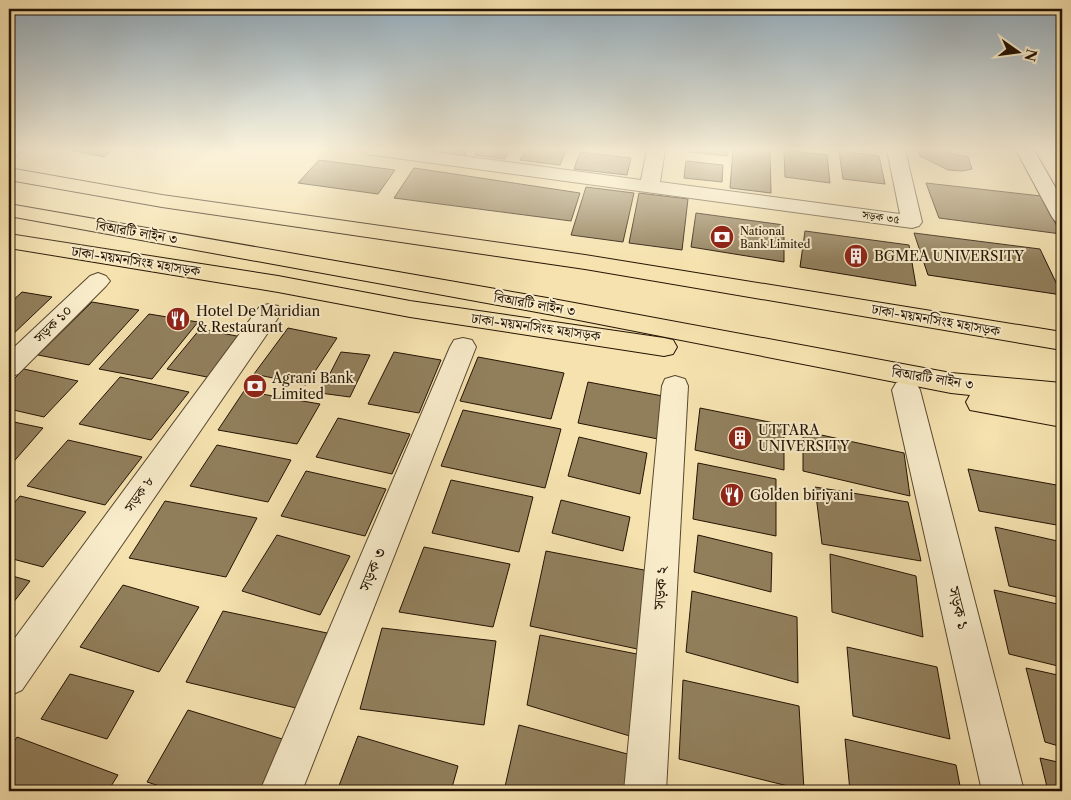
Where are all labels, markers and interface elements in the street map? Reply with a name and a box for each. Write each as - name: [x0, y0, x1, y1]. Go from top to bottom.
- north arrow: [994, 28, 1044, 78]
- text: N: [1020, 47, 1041, 63]
- street label: সড়ক ৩৫: [860, 207, 901, 227]
- street label: বিআরটি লাইন ৩: [94, 216, 179, 248]
- bank icon: National Bank Limited: [709, 224, 735, 250]
- place label: National Bank Limited: [740, 224, 811, 251]
- street label: ঢাকা-ময়মনসিংহ মহাসড়ক: [69, 242, 203, 280]
- building icon: BGMEA UNIVERSITY: [843, 243, 869, 269]
- place label: BGMEA UNIVERSITY: [874, 247, 1025, 265]
- street label: বিআরটি লাইন ৩: [492, 288, 577, 320]
- street label: ঢাকা-ময়মনসিংহ মহাসড়ক: [869, 300, 1003, 340]
- street label: সড়ক ১০: [29, 301, 76, 347]
- place label: Hotel De Maridian & Restaurant: [196, 302, 321, 336]
- restaurant icon: Hotel De Maridian & Restaurant: [165, 306, 191, 332]
- street label: ঢাকা-ময়মনসিংহ মহাসড়ক: [469, 309, 603, 345]
- street label: বিআরটি লাইন ৩: [890, 362, 975, 393]
- place label: Agrani Bank Limited: [271, 369, 355, 403]
- bank icon: Agrani Bank Limited: [242, 373, 268, 399]
- place label: UTTARA UNIVERSITY: [758, 421, 851, 455]
- building icon: UTTARA UNIVERSITY: [727, 425, 753, 451]
- street label: সড়ক ৮: [120, 472, 158, 516]
- restaurant icon: Golden biriyani: [719, 482, 745, 508]
- place label: Golden biriyani: [750, 486, 853, 504]
- street label: সড়ক ৩: [354, 544, 390, 595]
- street label: সড়ক ২: [648, 565, 672, 611]
- street label: সড়ক ১: [944, 583, 974, 632]

